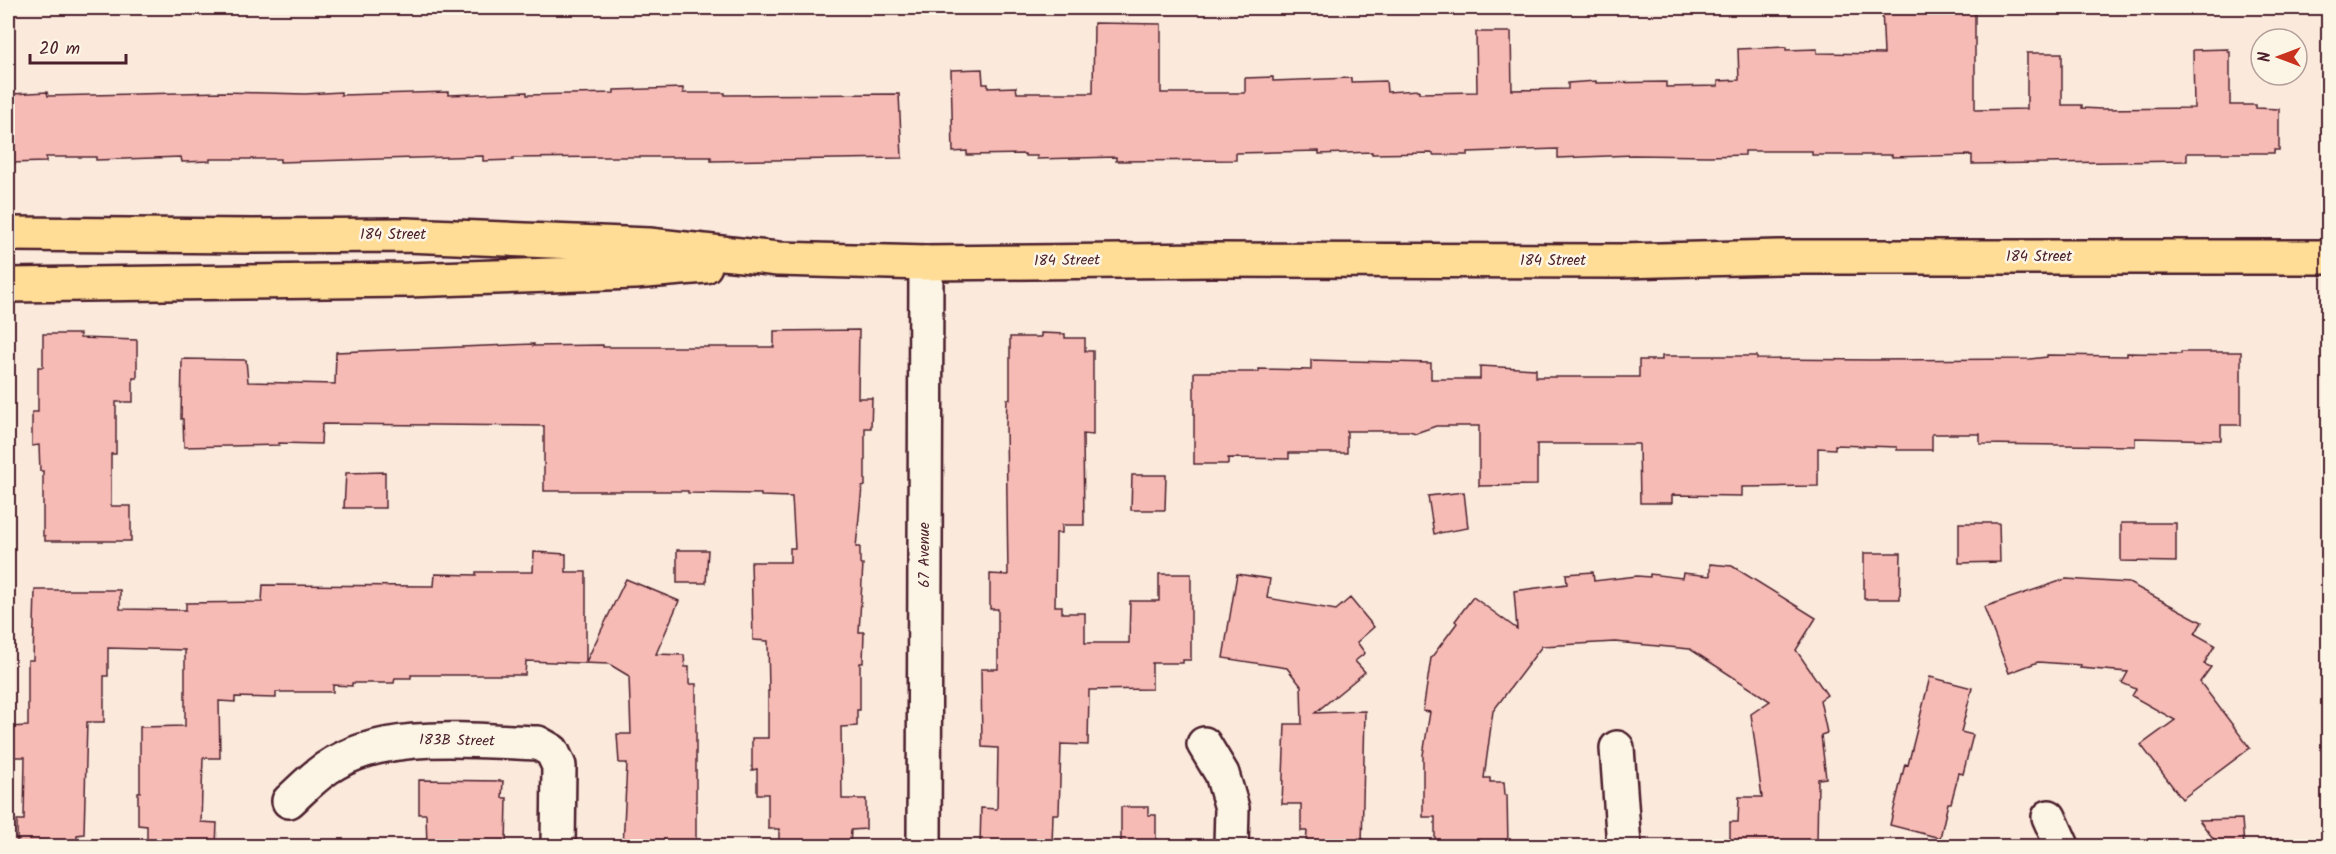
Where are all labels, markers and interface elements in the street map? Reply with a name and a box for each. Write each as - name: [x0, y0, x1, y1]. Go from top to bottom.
- scale bar: [30, 27, 126, 65]
- north arrow: [2249, 27, 2309, 87]
- text: 20 m: [39, 35, 80, 64]
- text: N: [2253, 52, 2278, 62]
- street label: 184 Street: [360, 223, 426, 247]
- street label: 184 Street: [2006, 245, 2072, 269]
- street label: 184 Street: [1034, 248, 1100, 274]
- street label: 184 Street: [1520, 249, 1586, 273]
- street label: 67 Avenue: [913, 522, 937, 588]
- street label: 183B Street: [419, 728, 495, 754]

